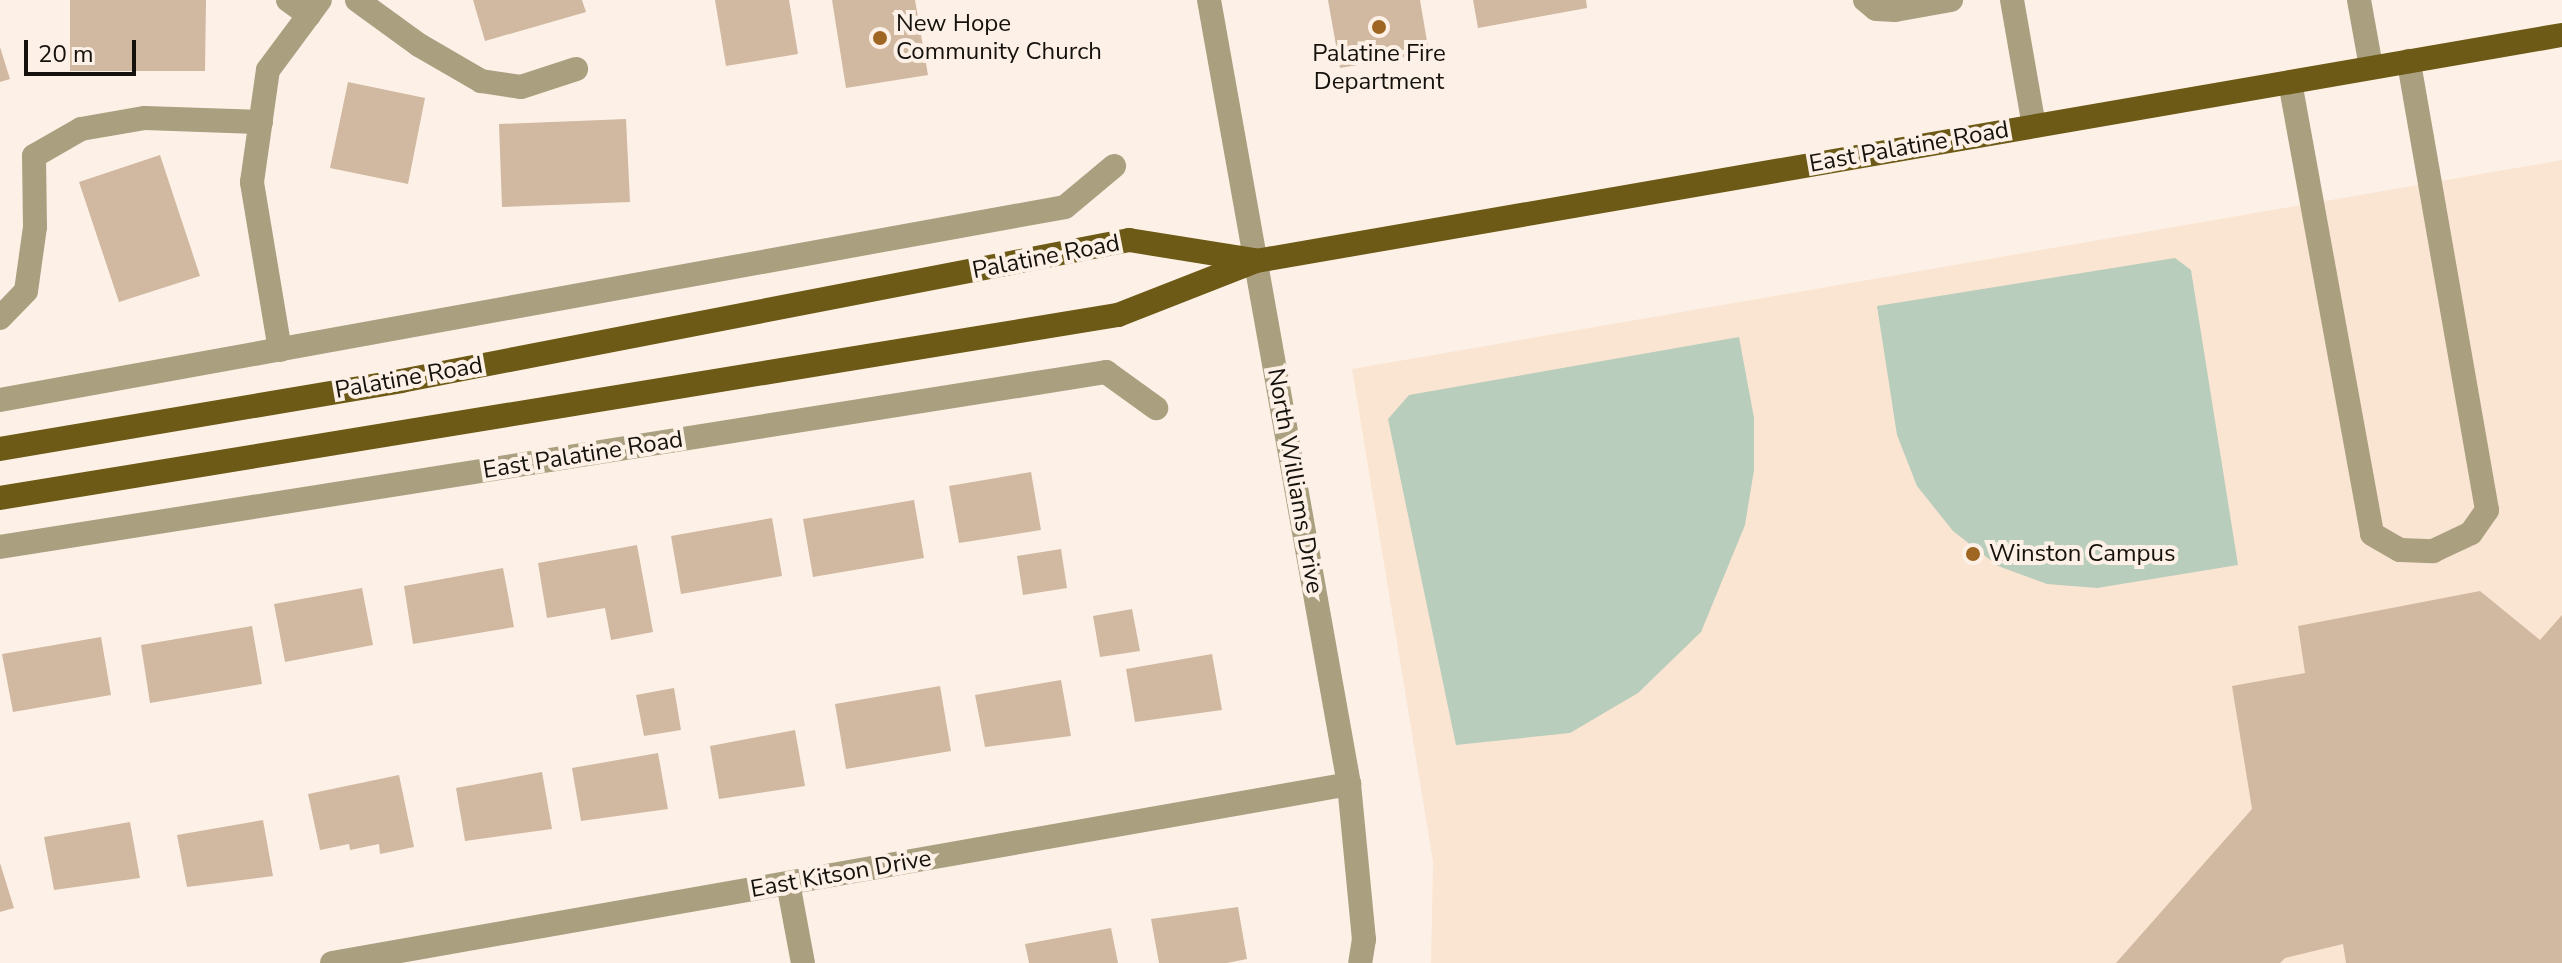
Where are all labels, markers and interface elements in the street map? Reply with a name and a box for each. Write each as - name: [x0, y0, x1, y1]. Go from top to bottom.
- place label: New Hope Community Church: [896, 10, 1102, 66]
- marker: Palatine Fire Department: [1370, 18, 1388, 36]
- scale bar: [28, 24, 140, 74]
- marker: New Hope Community Church: [871, 29, 889, 47]
- text: 20 m: [38, 38, 94, 70]
- place label: Palatine Fire Department: [1312, 40, 1446, 96]
- street label: East Palatine Road: [1807, 115, 2011, 179]
- street label: Palatine Road: [970, 229, 1122, 285]
- street label: Palatine Road: [333, 351, 485, 405]
- street label: North Williams Drive: [1261, 366, 1329, 596]
- street label: East Palatine Road: [481, 425, 685, 485]
- place label: Winston Campus: [1989, 540, 2175, 568]
- marker: Winston Campus: [1964, 545, 1982, 563]
- street label: East Kitson Drive: [748, 844, 934, 904]

